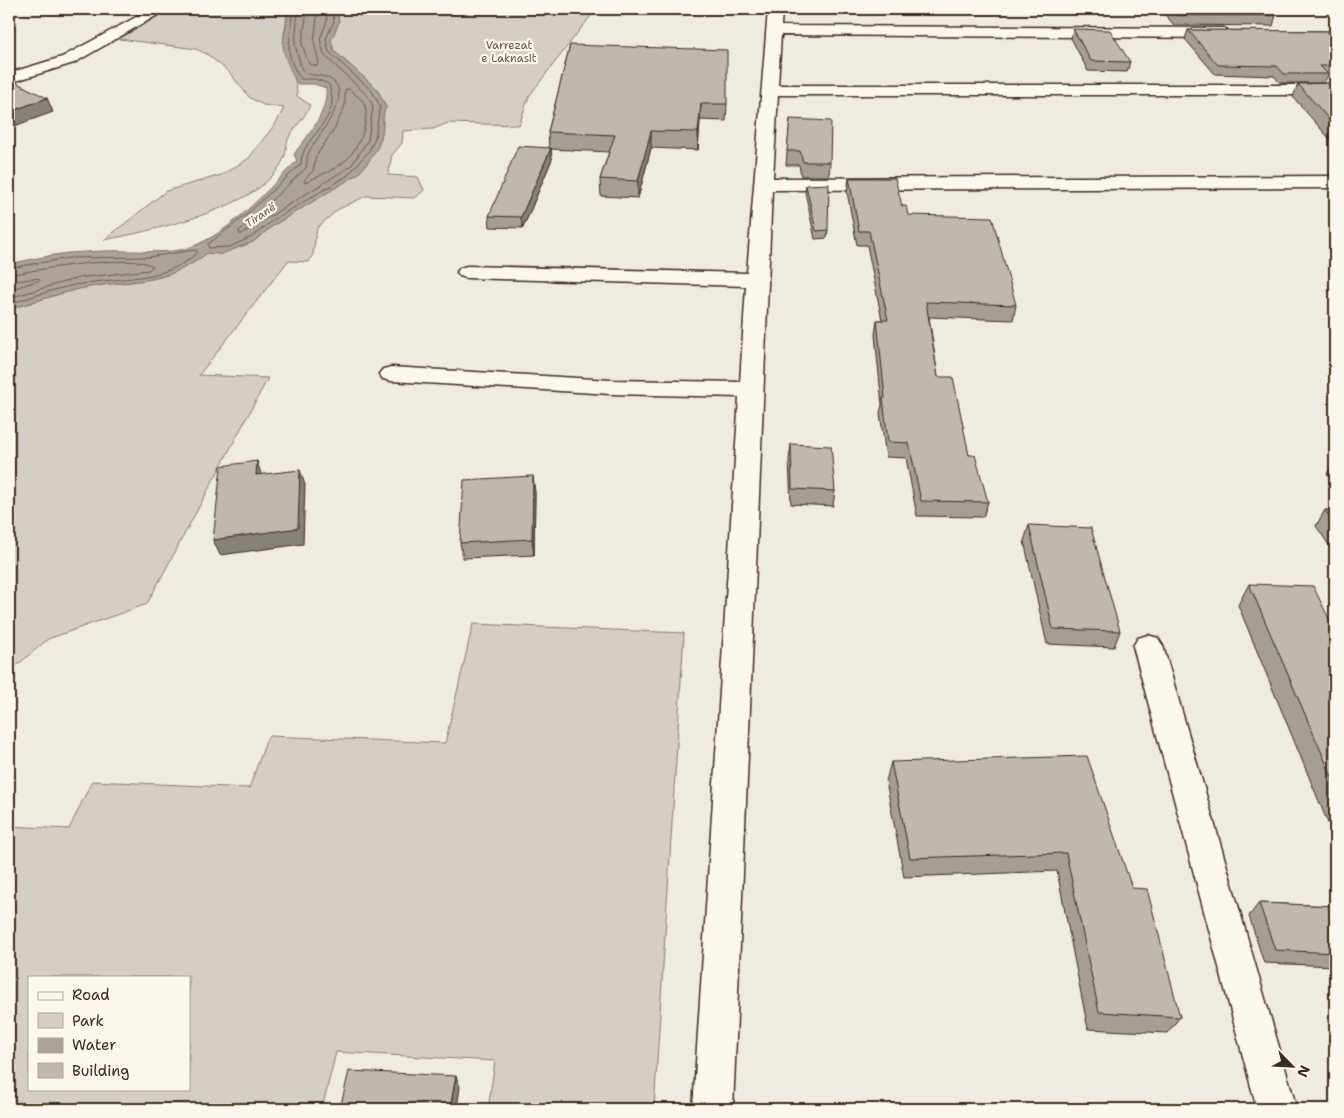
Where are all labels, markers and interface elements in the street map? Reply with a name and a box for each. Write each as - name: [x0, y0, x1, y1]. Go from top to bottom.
- park label: Varrezat e Laknasit: [481, 38, 537, 66]
- water label: Tiranë: [242, 199, 279, 231]
- legend: [28, 976, 190, 1090]
- text: Road: [72, 985, 110, 1005]
- text: Park: [72, 1011, 104, 1031]
- text: Water: [72, 1035, 116, 1055]
- north arrow: [1266, 1040, 1316, 1090]
- text: Building: [72, 1061, 129, 1081]
- text: N: [1293, 1063, 1314, 1080]

